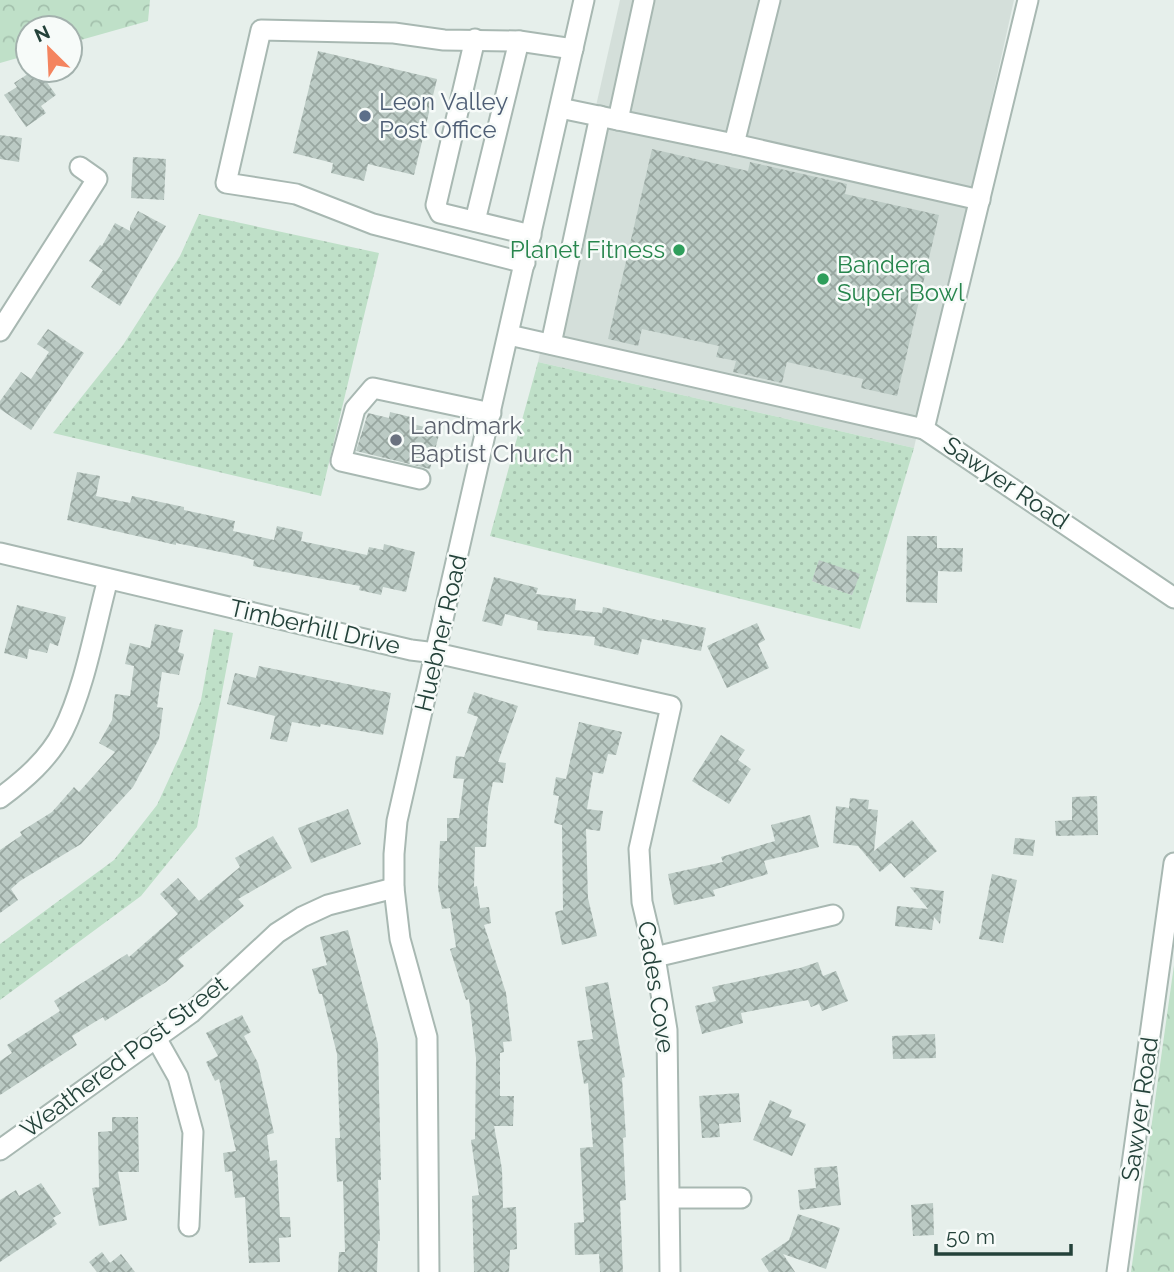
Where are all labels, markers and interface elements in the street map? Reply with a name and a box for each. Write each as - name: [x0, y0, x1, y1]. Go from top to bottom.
- north arrow: [14, 14, 84, 84]
- text: N: [31, 20, 53, 46]
- place label: Leon Valley Post Office: [379, 87, 508, 144]
- marker: Leon Valley Post Office: [357, 108, 373, 124]
- place label: Planet Fitness: [510, 235, 665, 264]
- marker: Planet Fitness: [671, 242, 687, 258]
- place label: Bandera Super Bowl: [837, 250, 965, 307]
- marker: Bandera Super Bowl: [815, 271, 831, 287]
- place label: Landmark Baptist Church: [410, 411, 573, 468]
- street label: Sawyer Road: [938, 430, 1074, 535]
- marker: Landmark Baptist Church: [388, 432, 404, 448]
- street label: Huebner Road: [408, 551, 473, 714]
- street label: Timberhill Drive: [227, 593, 403, 660]
- street label: Cades Cove: [632, 919, 681, 1055]
- street label: Weathered Post Street: [15, 969, 233, 1144]
- street label: Sawyer Road: [1115, 1035, 1164, 1183]
- scale bar: [936, 1212, 1071, 1256]
- text: 50 m: [946, 1224, 995, 1249]

